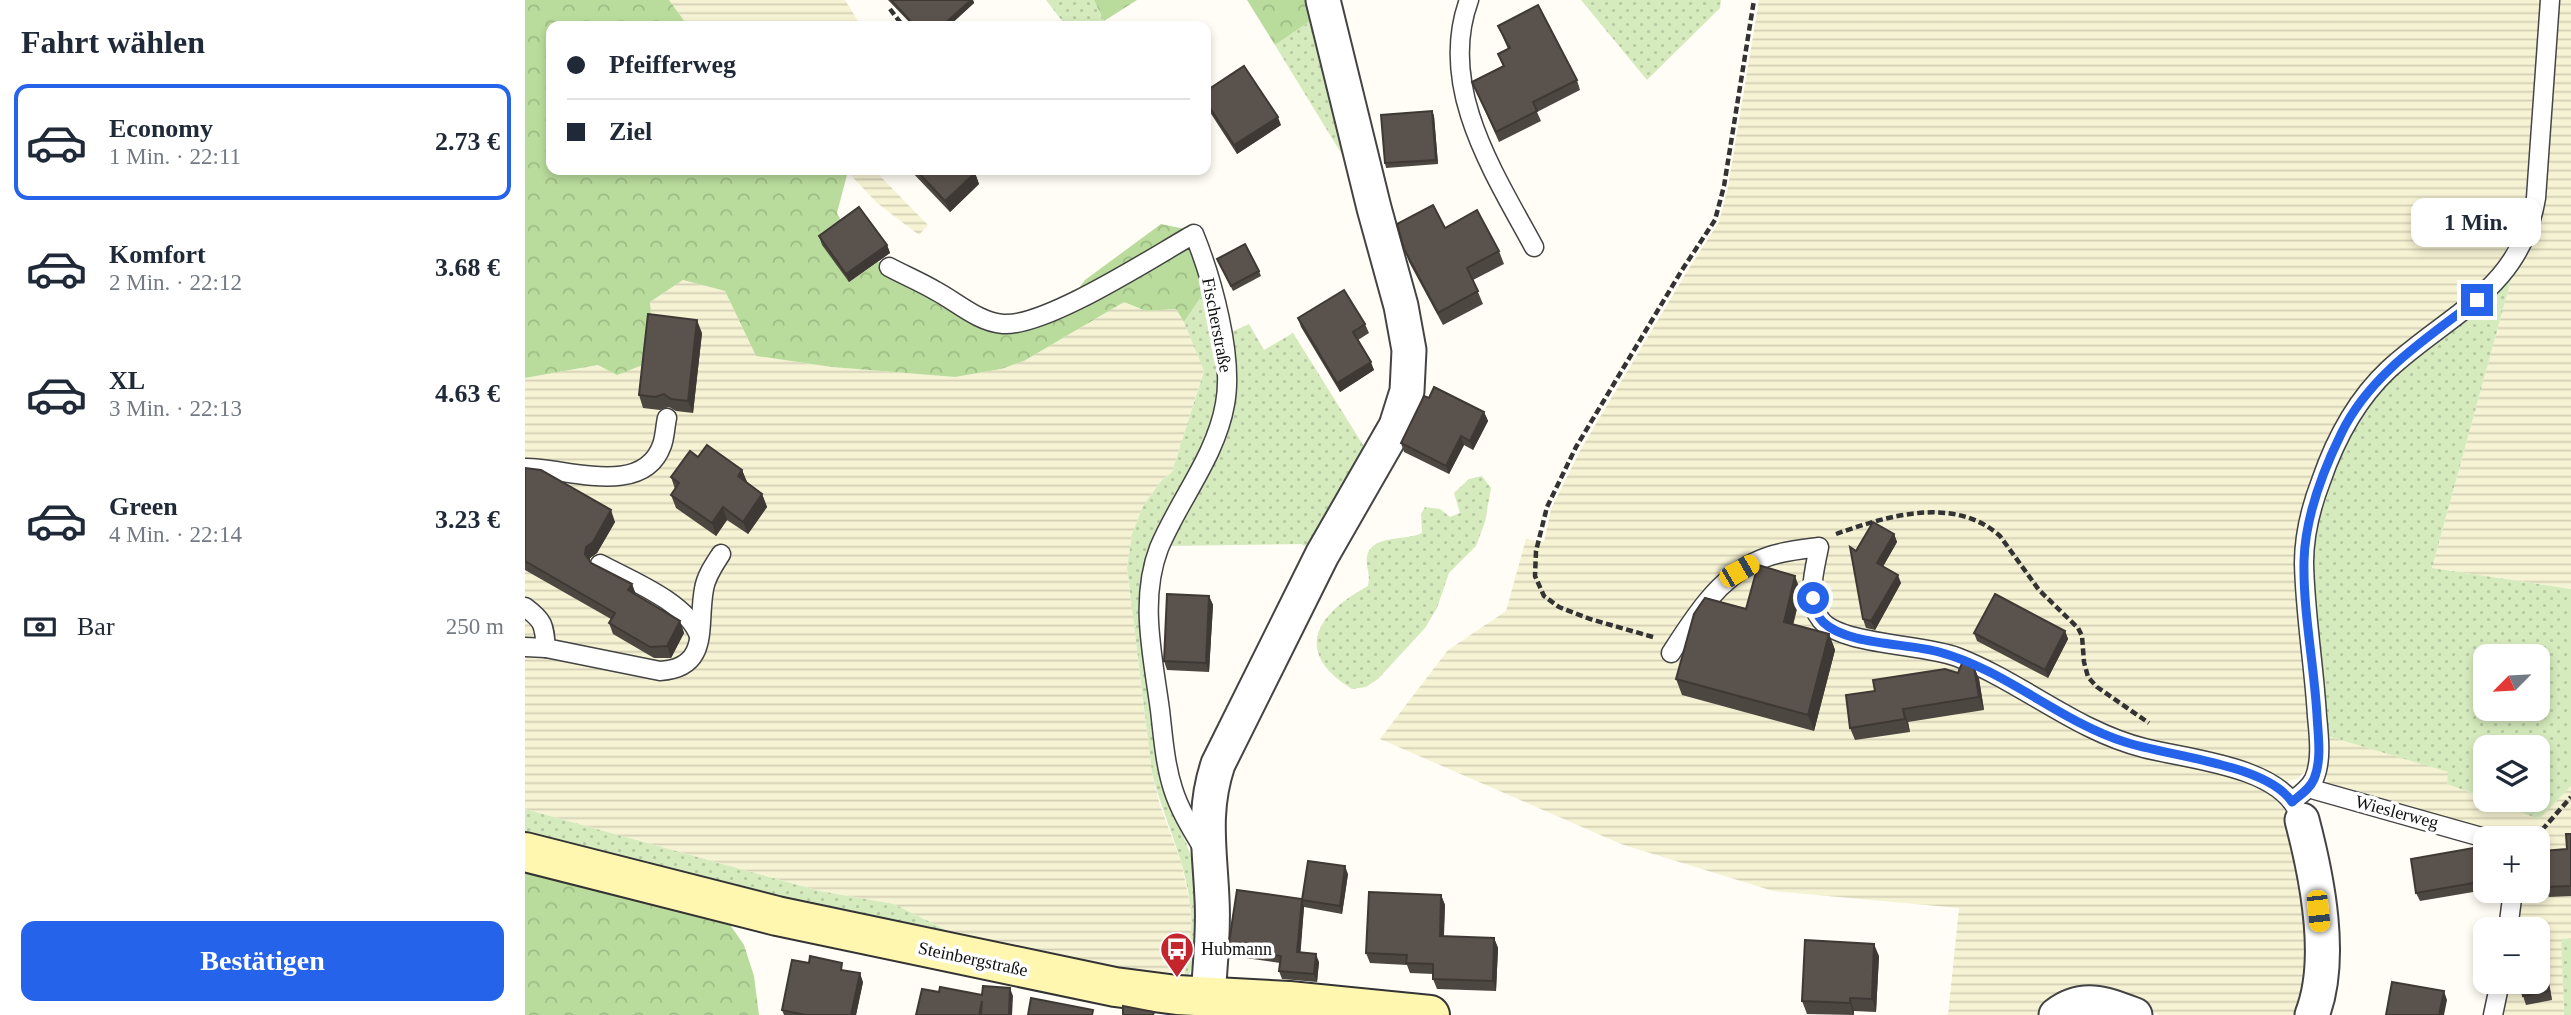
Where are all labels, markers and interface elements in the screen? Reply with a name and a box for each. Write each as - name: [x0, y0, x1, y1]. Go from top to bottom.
- text: Fahrt wählen: [21, 24, 205, 60]
- text: Pfeifferweg: [609, 50, 736, 79]
- icon: car: [25, 111, 88, 174]
- text: Economy: [109, 114, 213, 143]
- text: Ziel: [609, 117, 652, 146]
- text: 2.73 €: [435, 127, 500, 156]
- text: 1 Min. · 22:11: [109, 144, 241, 169]
- callout: 1 Min.: [2412, 198, 2542, 247]
- text: 1 Min.: [2444, 210, 2508, 235]
- icon: car: [25, 237, 88, 300]
- text: Komfort: [109, 240, 206, 269]
- text: 3.68 €: [435, 253, 500, 282]
- text: 2 Min. · 22:12: [109, 270, 242, 295]
- street label: Fischerstraße: [1198, 276, 1236, 374]
- route end: [2461, 284, 2493, 316]
- icon: car: [25, 363, 88, 426]
- text: XL: [109, 366, 145, 395]
- text: 4.63 €: [435, 379, 500, 408]
- text: 3 Min. · 22:13: [109, 396, 242, 421]
- icon: car: [25, 489, 88, 552]
- text: Green: [109, 492, 178, 521]
- text: 3.23 €: [435, 505, 500, 534]
- text: 4 Min. · 22:14: [109, 522, 242, 547]
- car: [1716, 551, 1763, 591]
- route start: [1797, 582, 1829, 614]
- icon: cash: [21, 608, 59, 646]
- text: Bar: [77, 612, 115, 641]
- text: 250 m: [446, 614, 504, 639]
- north arrow: [2473, 644, 2550, 721]
- map controls: [2473, 644, 2550, 994]
- button: layers: [2473, 735, 2550, 812]
- street label: Wieslerweg: [2353, 791, 2441, 833]
- button: +: [2473, 826, 2550, 903]
- car: [2306, 889, 2331, 933]
- button: −: [2473, 917, 2550, 994]
- button: Bestätigen: [21, 921, 504, 1001]
- bus stop icon: Hubmann: [1158, 930, 1196, 979]
- street label: Steinbergstraße: [916, 938, 1030, 980]
- place label: Hubmann: [1201, 939, 1272, 959]

